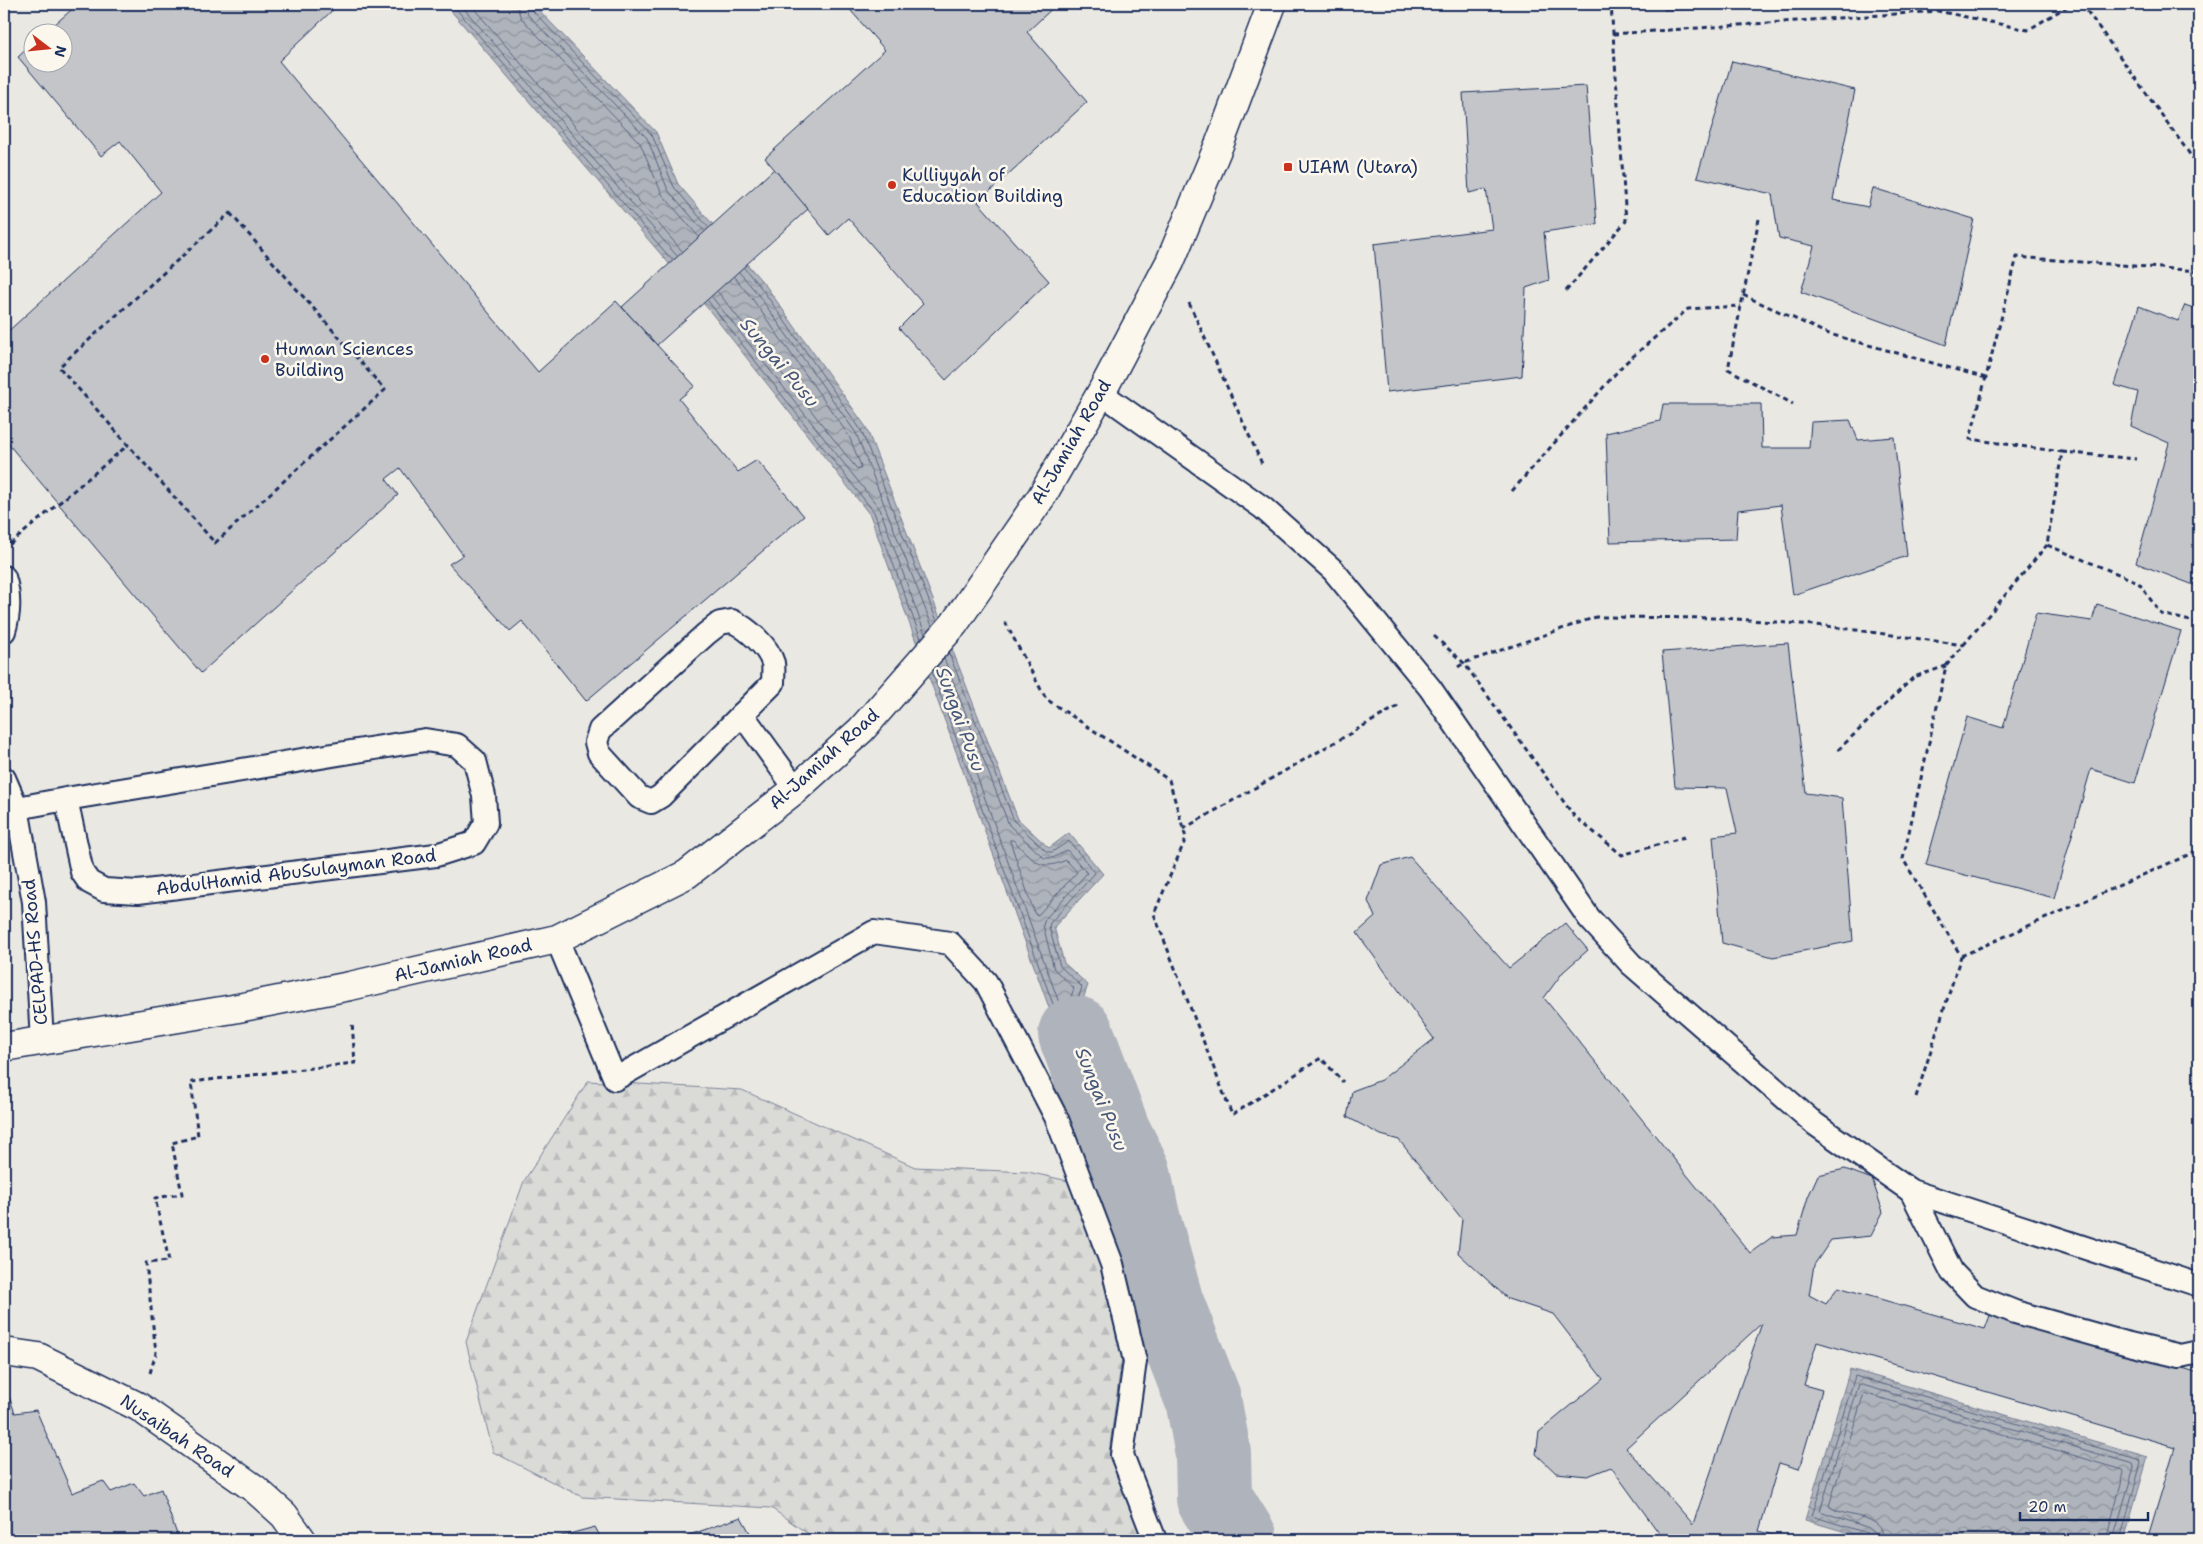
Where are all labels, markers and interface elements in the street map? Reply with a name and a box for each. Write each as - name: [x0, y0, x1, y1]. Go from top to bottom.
- north arrow: [22, 22, 72, 72]
- text: N: [50, 44, 71, 59]
- place label: UIAM (Utara): [1298, 155, 1418, 179]
- marker: UIAM (Utara): [1282, 161, 1294, 173]
- place label: Kulliyyah of Education Building: [902, 163, 1063, 208]
- marker: Kulliyyah of Education Building: [886, 179, 898, 191]
- water label: Sungai Pusu: [735, 312, 825, 412]
- place label: Human Sciences Building: [275, 337, 414, 382]
- marker: Human Sciences Building: [259, 353, 271, 365]
- street label: Al-Jamiah Road: [1025, 375, 1117, 509]
- water label: Sungai Pusu: [930, 663, 991, 775]
- street label: Al-Jamiah Road: [764, 703, 884, 815]
- street label: AbdulHamid AbuSulayman Road: [154, 843, 438, 901]
- street label: CELPAD-HS Road: [17, 878, 53, 1026]
- street label: Al-Jamiah Road: [392, 932, 534, 988]
- water label: Sungai Pusu: [1069, 1044, 1134, 1155]
- street label: Nusaibah Road: [115, 1389, 239, 1483]
- scale bar: [2020, 1489, 2148, 1521]
- text: 20 m: [2028, 1497, 2067, 1517]

